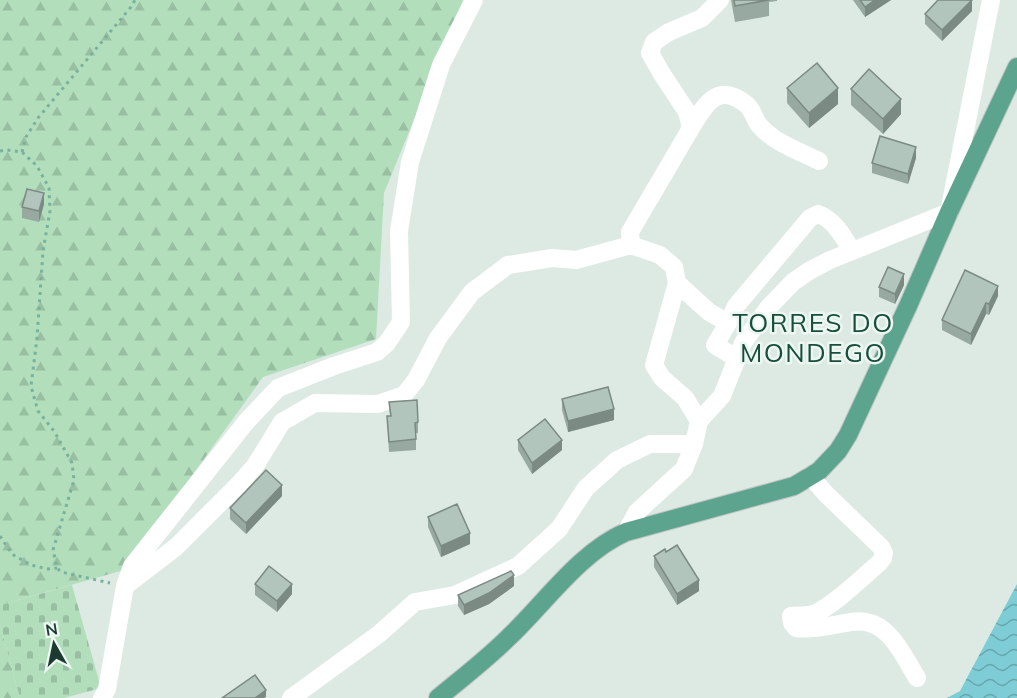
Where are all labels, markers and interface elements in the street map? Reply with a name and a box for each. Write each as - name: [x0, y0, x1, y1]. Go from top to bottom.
- district label: TORRES DO MONDEGO: [732, 306, 894, 369]
- north arrow: [24, 614, 84, 674]
- text: N: [44, 618, 59, 640]

